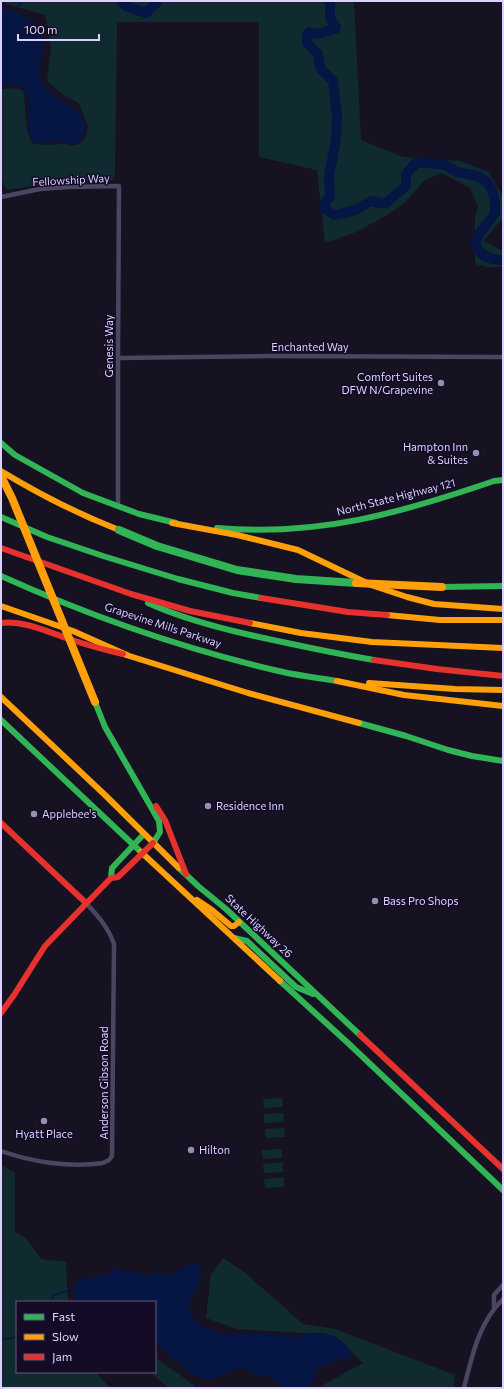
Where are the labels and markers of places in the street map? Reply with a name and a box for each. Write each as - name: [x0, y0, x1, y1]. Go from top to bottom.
- place label: Comfort Suites DFW N/Grapevine: [342, 370, 433, 396]
- marker: Comfort Suites DFW N/Grapevine: [436, 378, 446, 388]
- place label: Hampton Inn & Suites: [403, 440, 468, 466]
- marker: Hampton Inn & Suites: [471, 448, 481, 458]
- place label: Residence Inn: [216, 799, 284, 812]
- marker: Residence Inn: [203, 801, 213, 811]
- place label: Applebee's: [42, 807, 97, 820]
- marker: Applebee's: [29, 809, 39, 819]
- place label: Bass Pro Shops: [383, 894, 458, 907]
- marker: Bass Pro Shops: [370, 896, 380, 906]
- marker: Hyatt Place: [39, 1116, 49, 1126]
- place label: Hyatt Place: [15, 1127, 73, 1140]
- place label: Hilton: [199, 1143, 230, 1156]
- marker: Hilton: [186, 1145, 196, 1155]

